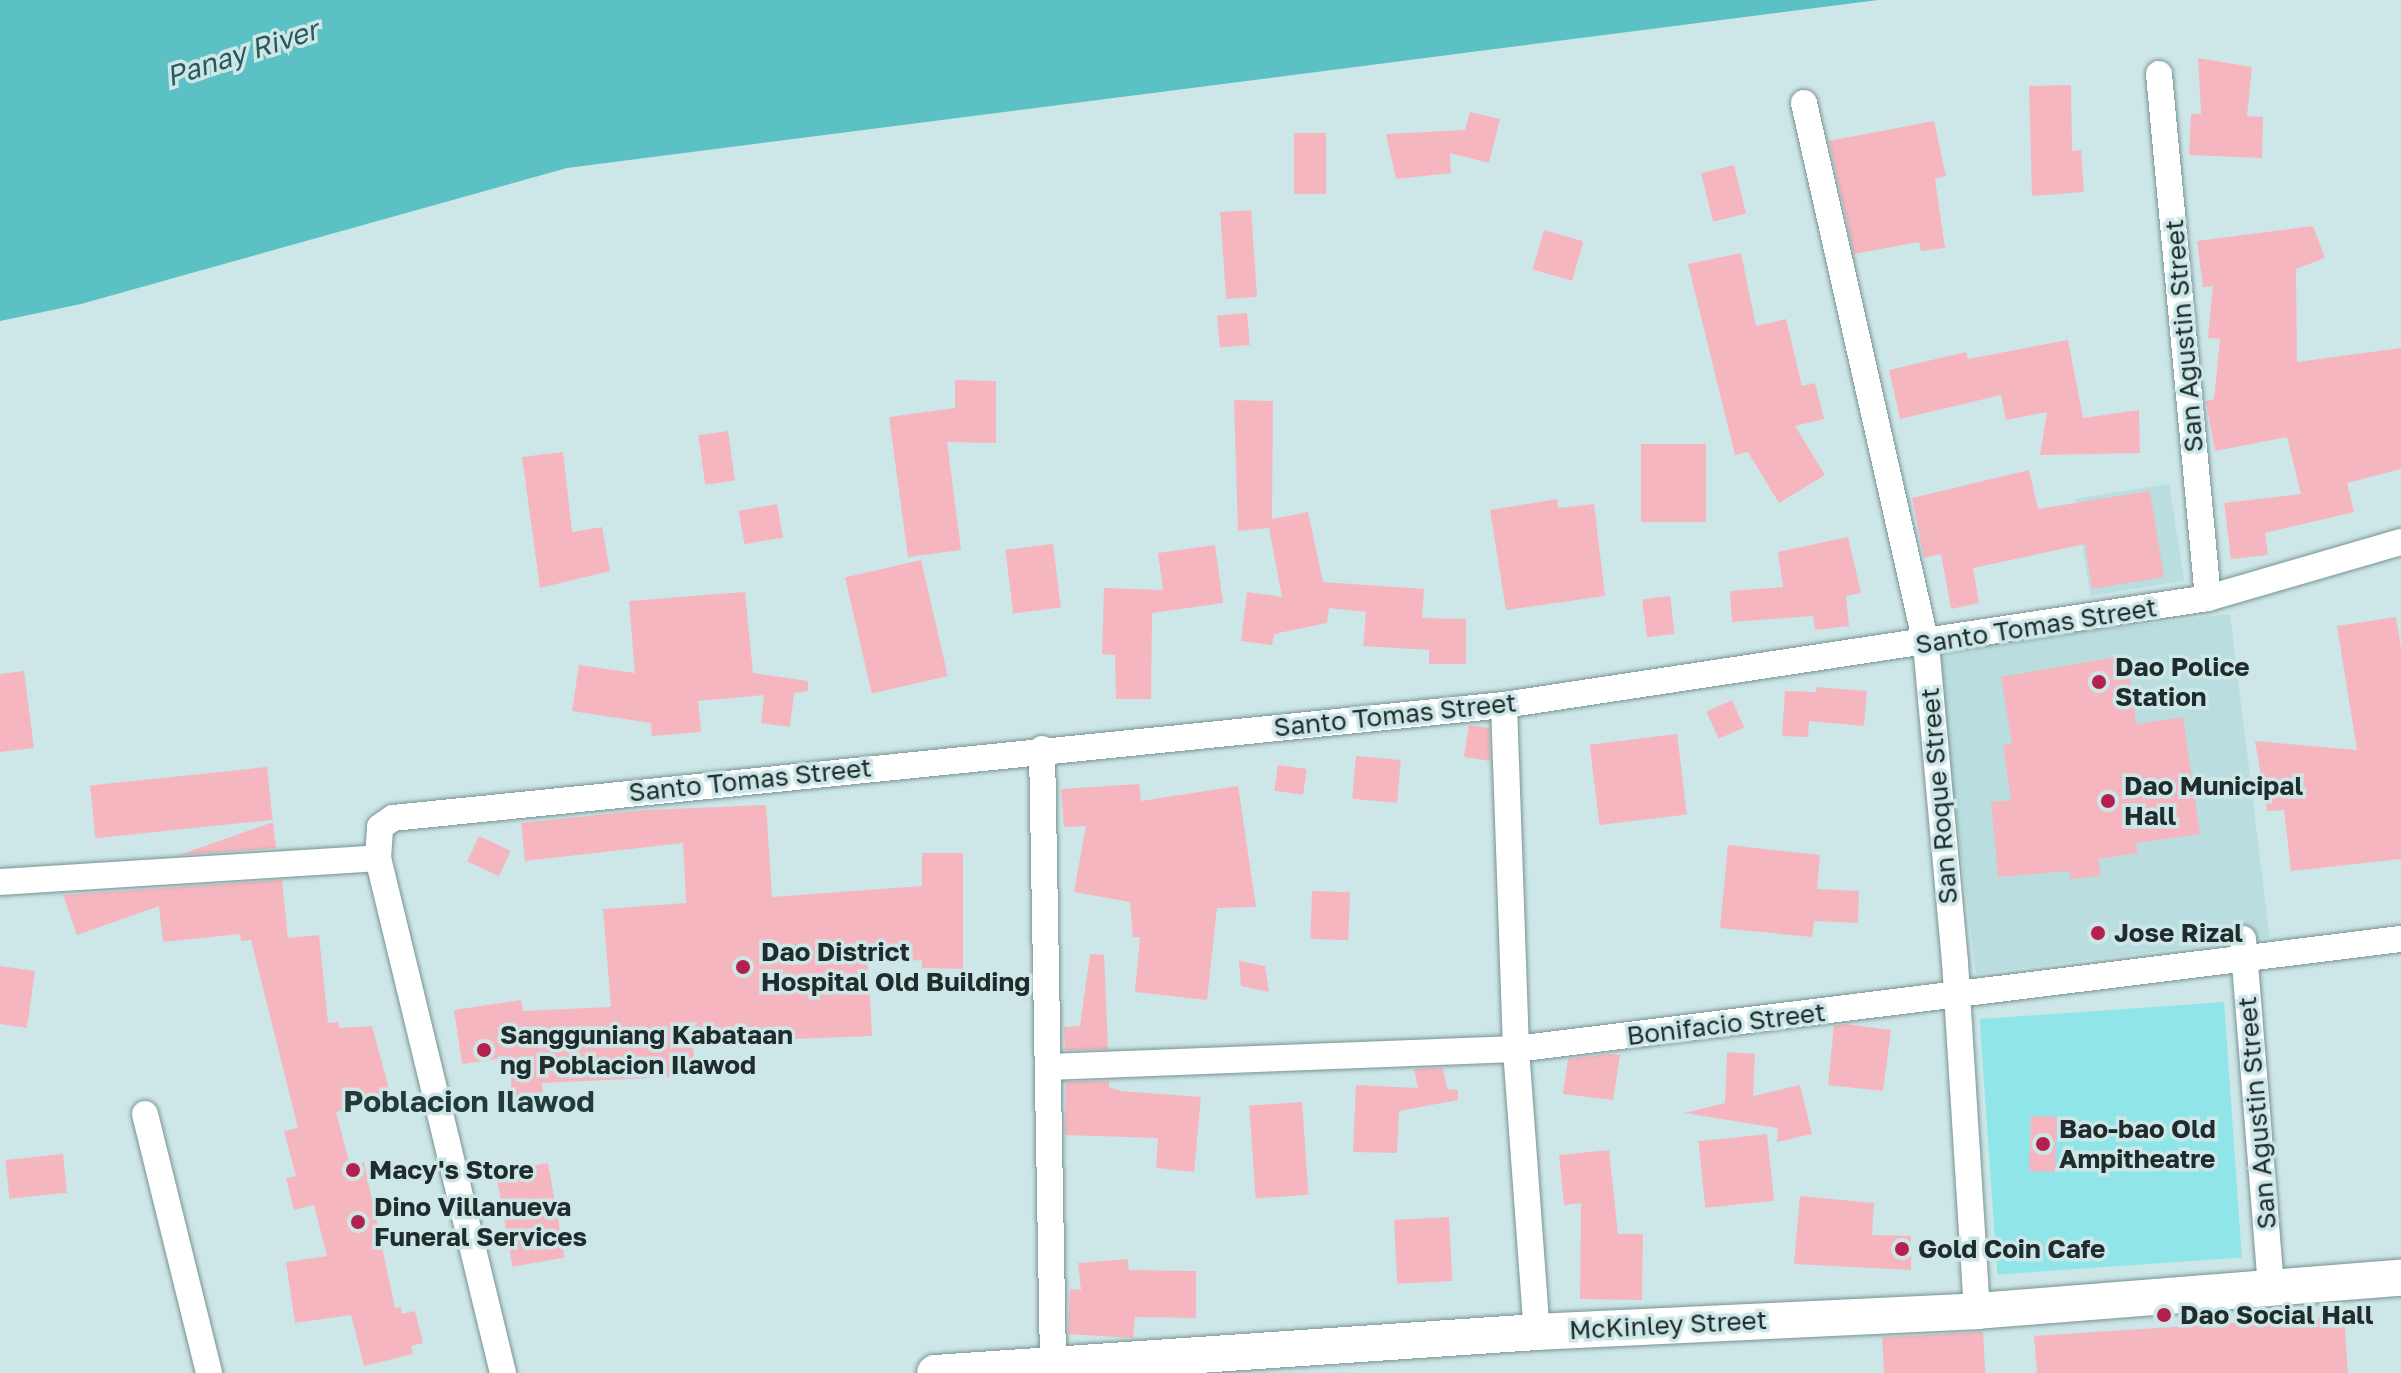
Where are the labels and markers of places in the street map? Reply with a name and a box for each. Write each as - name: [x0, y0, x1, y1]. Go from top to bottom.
- place label: Dao Police Station: [2115, 651, 2250, 712]
- marker: Dao Police Station: [2090, 673, 2108, 691]
- place label: Dao Municipal Hall: [2124, 770, 2303, 832]
- marker: Dao Municipal Hall: [2099, 792, 2117, 810]
- place label: Jose Rizal: [2114, 917, 2243, 949]
- marker: Jose Rizal: [2089, 924, 2107, 942]
- place label: Dao District Hospital Old Building: [761, 936, 1030, 998]
- marker: Dao District Hospital Old Building: [732, 956, 754, 978]
- place label: Sangguniang Kabataan ng Poblacion Ilawod: [500, 1019, 793, 1080]
- marker: Sangguniang Kabataan ng Poblacion Ilawod: [475, 1041, 493, 1059]
- place label: Bao-bao Old Ampitheatre: [2059, 1113, 2216, 1174]
- marker: Bao-bao Old Ampitheatre: [2034, 1135, 2052, 1153]
- place label: Macy's Store: [369, 1154, 534, 1186]
- marker: Macy's Store: [344, 1161, 362, 1179]
- place label: Dino Villanueva Funeral Services: [374, 1191, 587, 1252]
- marker: Dino Villanueva Funeral Services: [349, 1213, 367, 1231]
- place label: Gold Coin Cafe: [1918, 1233, 2105, 1265]
- marker: Gold Coin Cafe: [1893, 1240, 1911, 1258]
- place label: Dao Social Hall: [2180, 1299, 2373, 1331]
- marker: Dao Social Hall: [2155, 1306, 2173, 1324]

